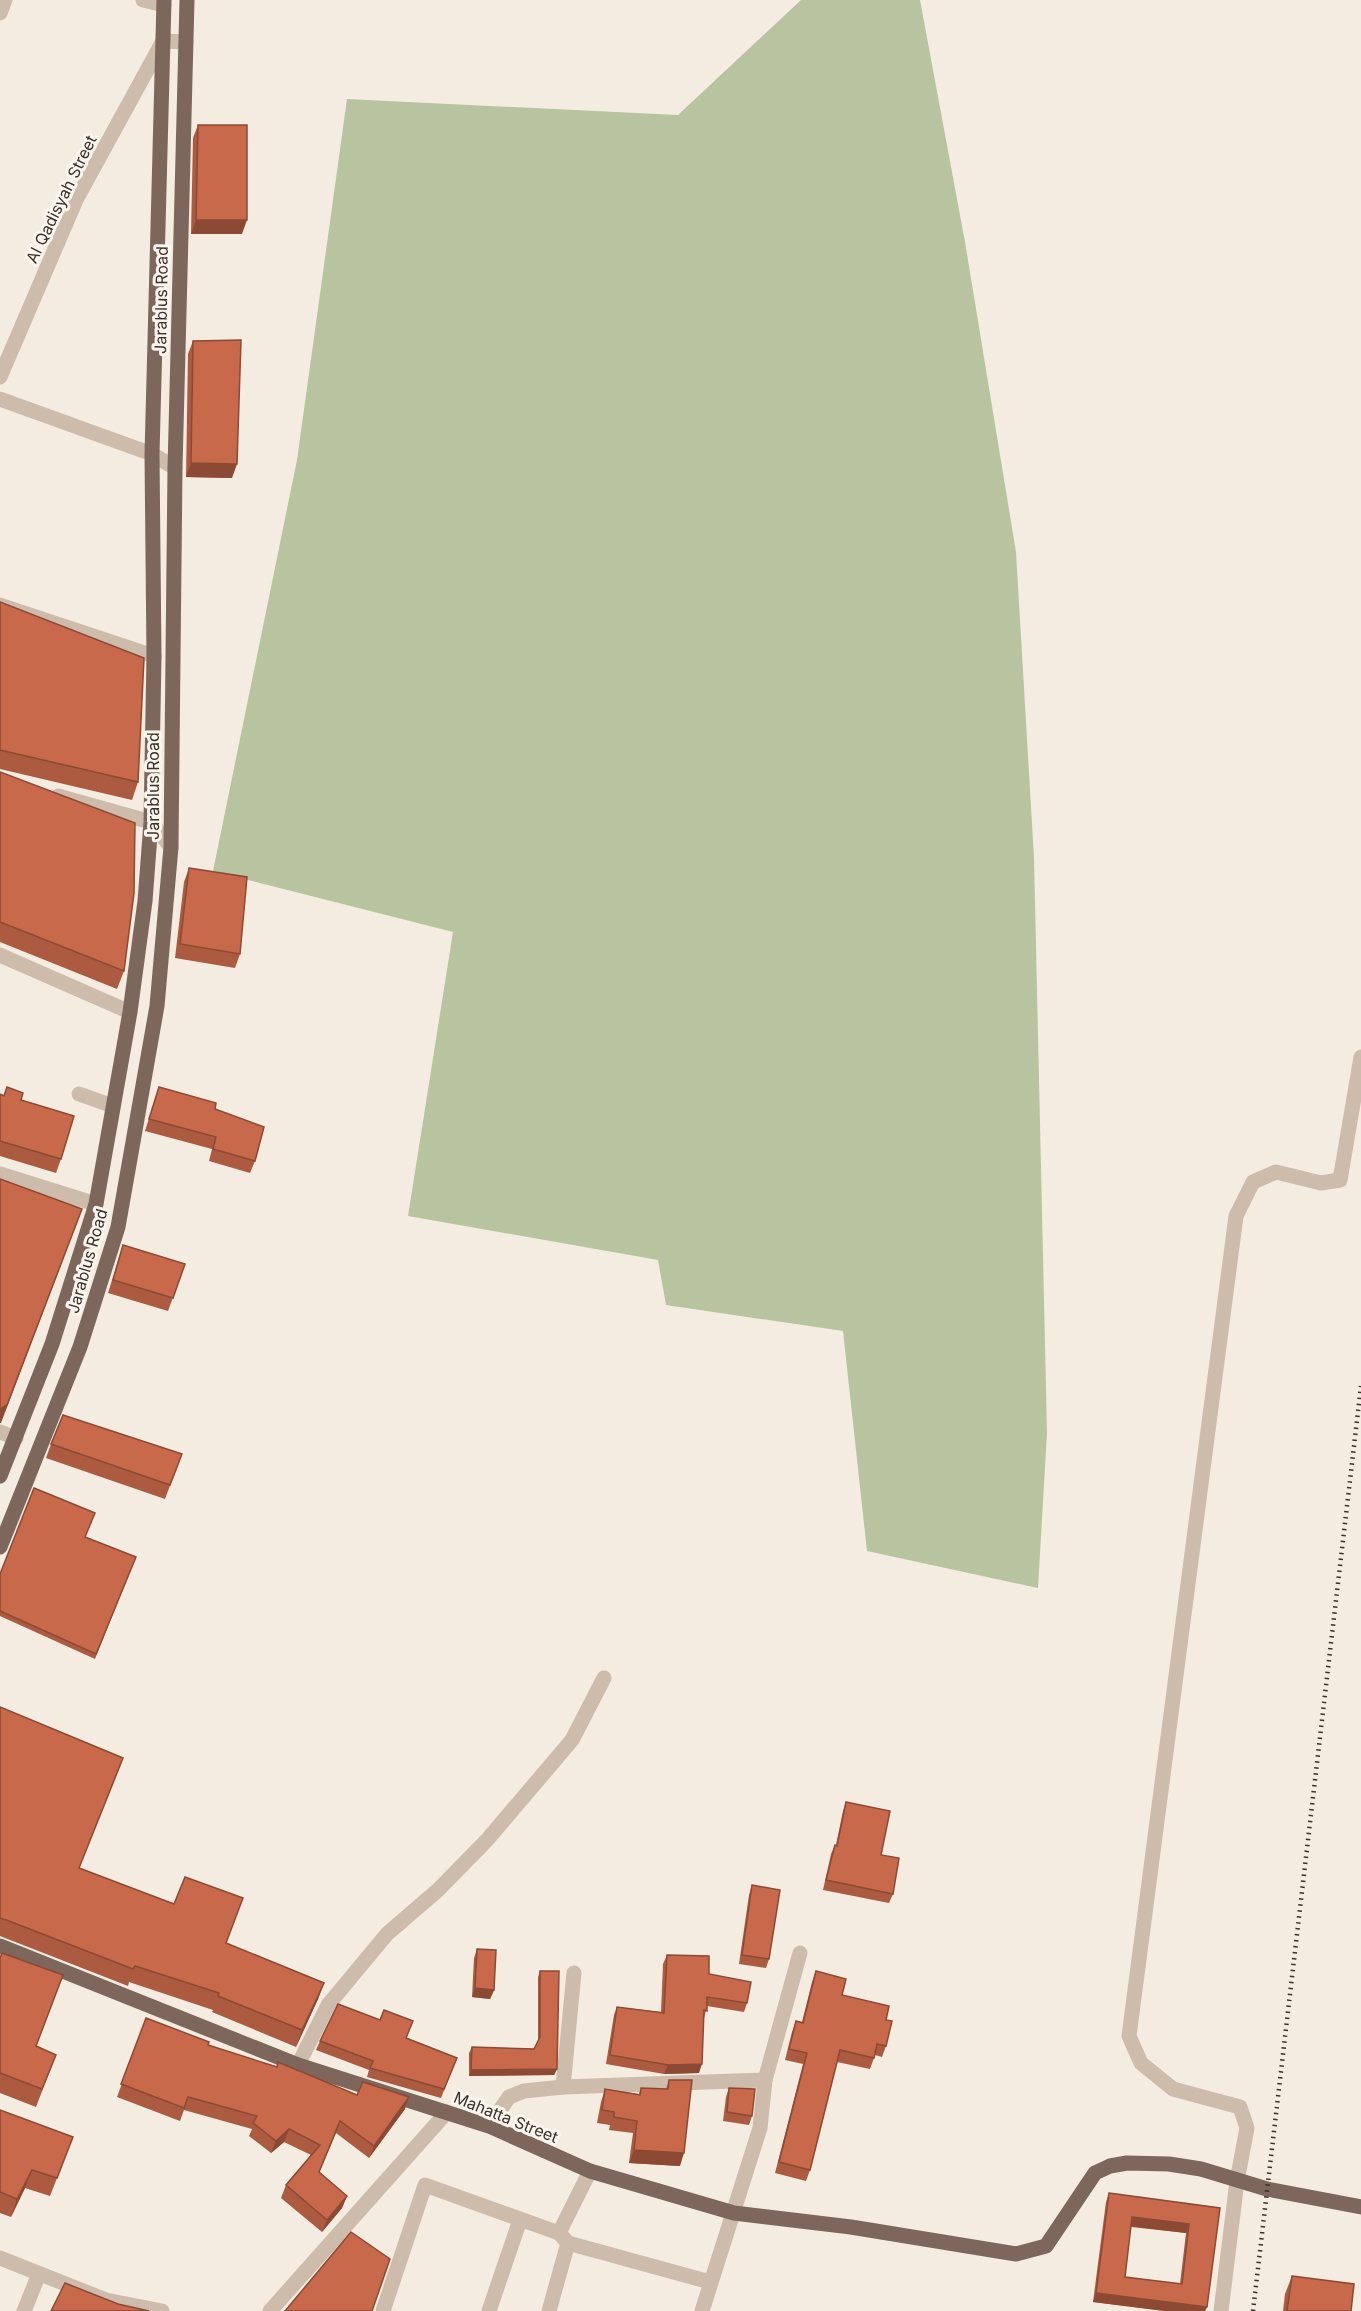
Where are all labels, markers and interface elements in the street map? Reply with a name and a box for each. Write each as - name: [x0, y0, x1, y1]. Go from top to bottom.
- street label: Al Qadisyah Street: [21, 132, 101, 266]
- street label: Jarablus Road: [150, 246, 172, 354]
- street label: Jarablus Road: [143, 732, 163, 840]
- street label: Jarablus Road: [63, 1206, 111, 1316]
- street label: Mahatta Street: [451, 2087, 561, 2147]

